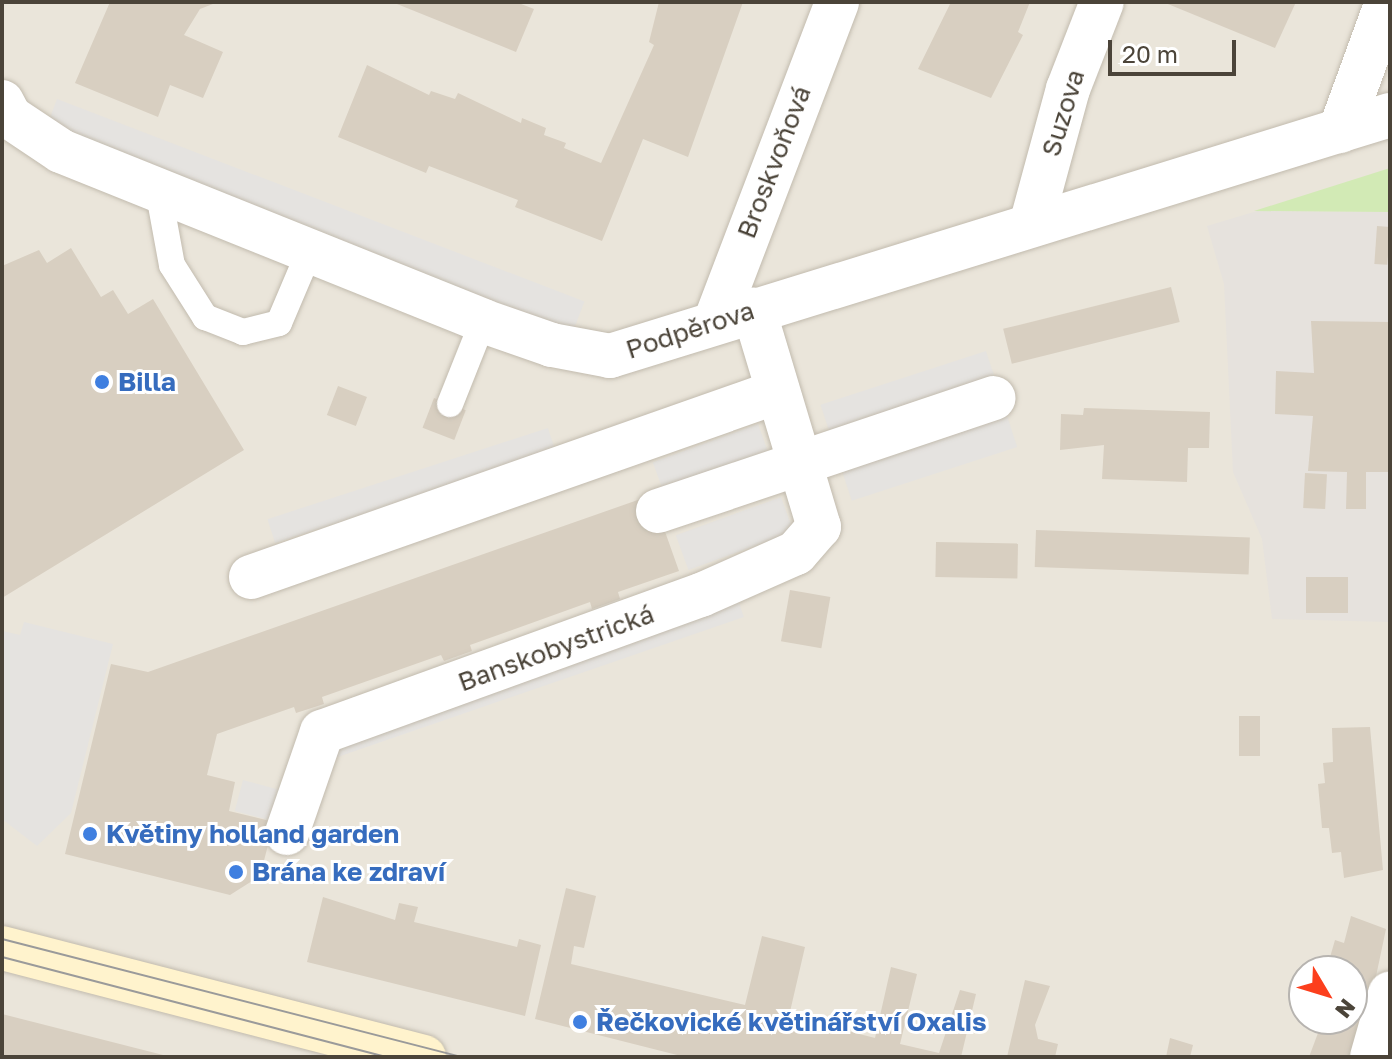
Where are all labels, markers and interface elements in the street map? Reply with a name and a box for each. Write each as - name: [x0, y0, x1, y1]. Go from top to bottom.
- scale bar: [1112, 24, 1240, 74]
- text: 20 m: [1122, 39, 1178, 68]
- street label: Suzova: [1035, 66, 1091, 160]
- street label: Broskvoňová: [731, 81, 817, 243]
- street label: Podpěrova: [622, 295, 758, 365]
- place label: Billa: [118, 366, 176, 398]
- marker: Billa: [93, 373, 111, 391]
- street label: Banskobystrická: [454, 598, 658, 698]
- place label: Květiny holland garden: [106, 818, 399, 850]
- marker: Květiny holland garden: [81, 825, 99, 843]
- place label: Brána ke zdraví: [252, 856, 445, 888]
- marker: Brána ke zdraví: [227, 863, 245, 881]
- north arrow: [1288, 955, 1368, 1035]
- text: N: [1330, 994, 1362, 1024]
- place label: Řečkovické květinářství Oxalis: [596, 1006, 987, 1038]
- marker: Řečkovické květinářství Oxalis: [571, 1013, 589, 1031]

